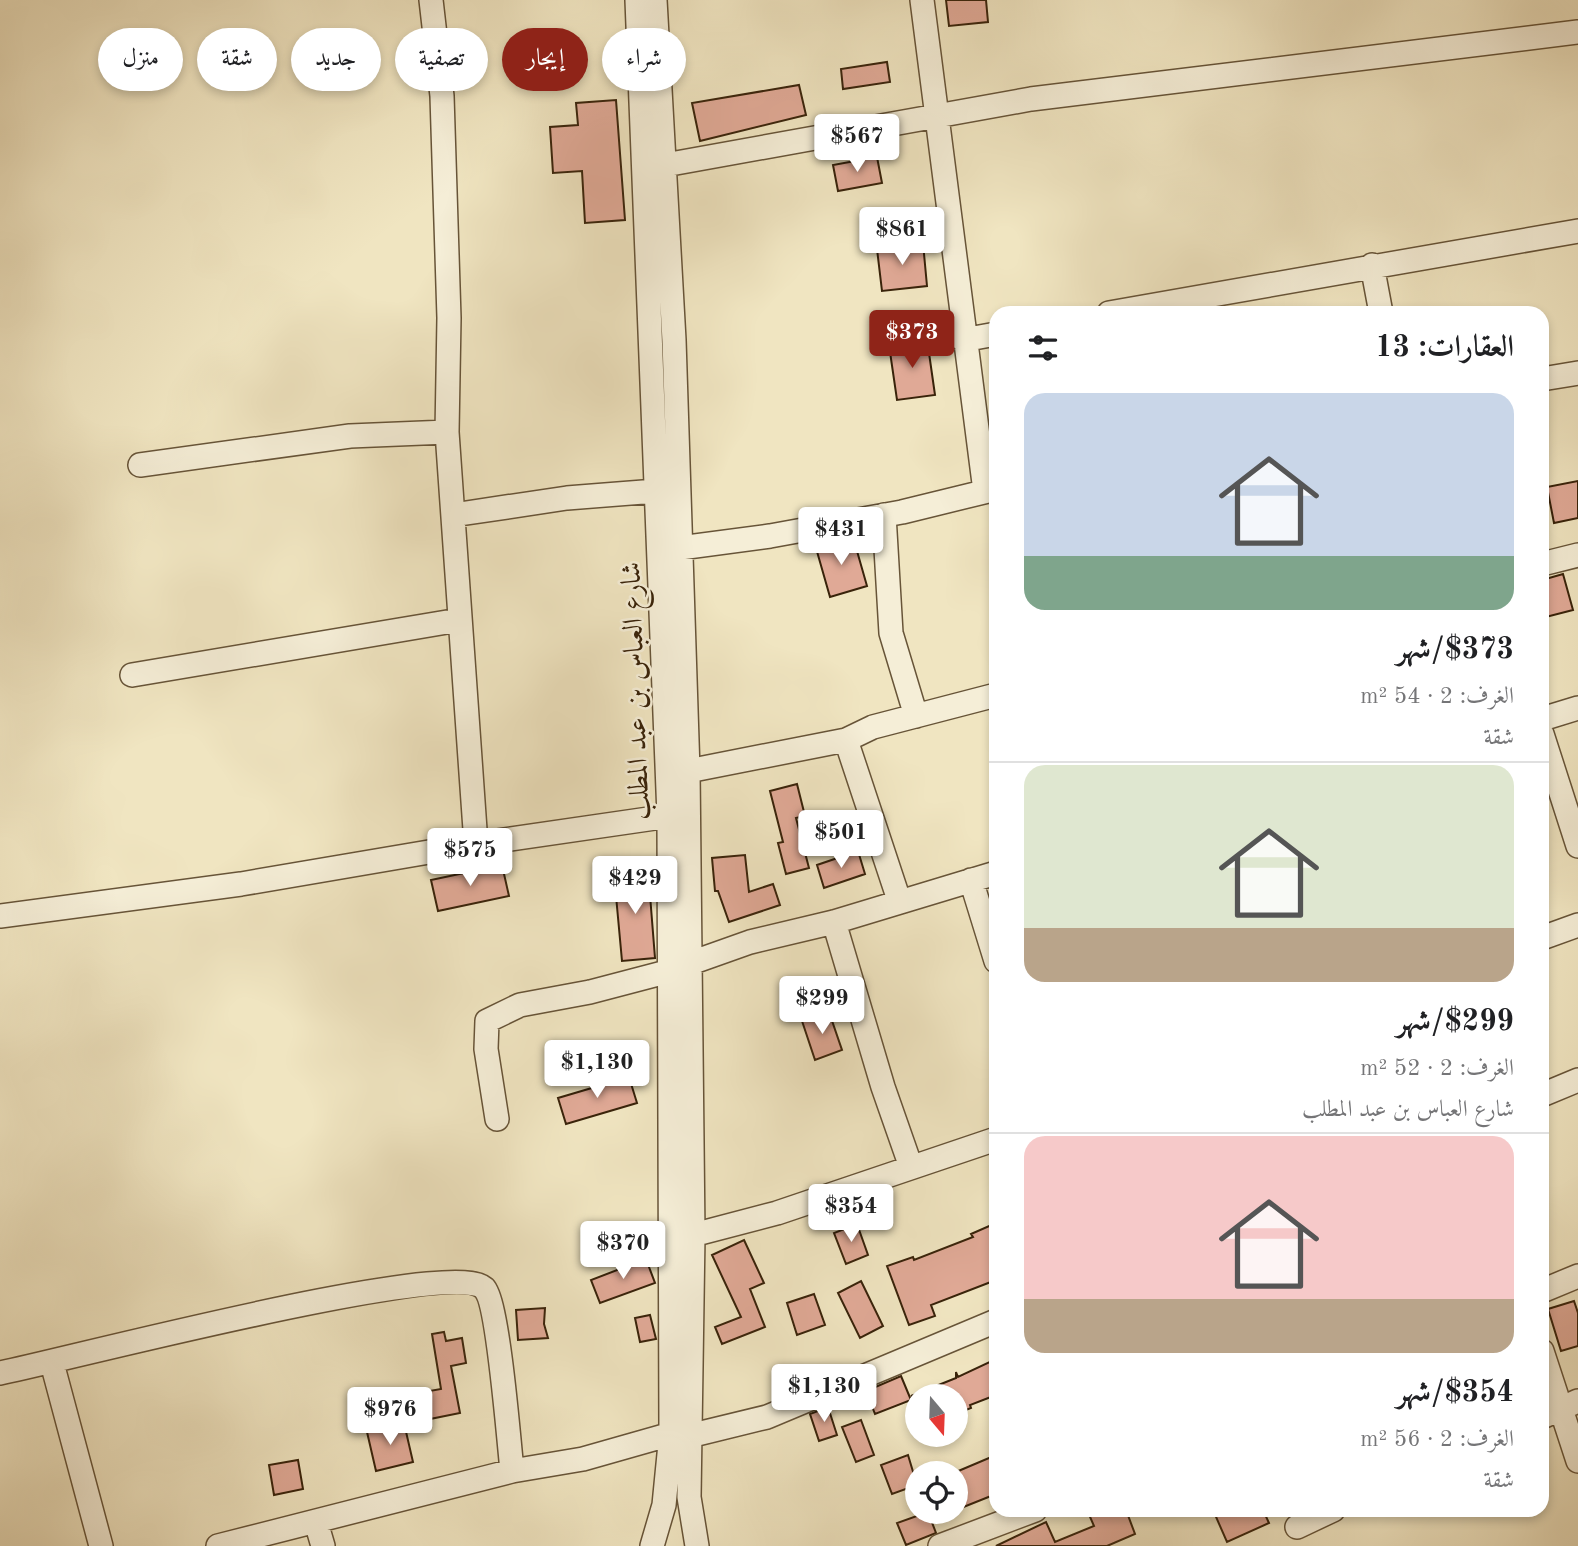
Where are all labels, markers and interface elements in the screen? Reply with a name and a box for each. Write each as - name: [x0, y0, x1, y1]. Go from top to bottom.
- chip: منزل: [98, 28, 183, 91]
- chip: شقة: [197, 28, 277, 91]
- chip: جديد: [291, 28, 381, 91]
- chip: تصفية: [395, 28, 488, 91]
- chip: إيجار: [502, 28, 588, 91]
- chip: شراء: [602, 28, 686, 91]
- pin: $567: [816, 114, 898, 174]
- text: $567: [830, 125, 884, 148]
- pin: $861: [861, 208, 943, 267]
- text: $861: [875, 218, 929, 241]
- pin: $373: [871, 310, 953, 370]
- text: $373: [885, 321, 939, 344]
- icon: filters: [1024, 329, 1062, 367]
- text: العقارات: 13: [1375, 333, 1514, 363]
- icon: home: [1206, 438, 1332, 564]
- pin: $431: [800, 508, 882, 567]
- text: $431: [814, 518, 868, 541]
- street label: شارع العباس بن عبد المطلب: [619, 561, 662, 820]
- text: $373/شهر: [1396, 635, 1514, 665]
- text: الغرف: 2 · 54 m²: [1360, 685, 1514, 708]
- text: شقة: [1484, 726, 1514, 749]
- pin: $501: [800, 810, 882, 870]
- icon: home: [1206, 810, 1332, 936]
- text: $501: [814, 821, 868, 844]
- pin: $575: [429, 828, 511, 888]
- text: $575: [443, 839, 497, 862]
- pin: $429: [594, 856, 676, 916]
- text: $429: [608, 867, 662, 890]
- pin: $299: [781, 976, 863, 1036]
- text: $299: [795, 987, 849, 1010]
- text: $299/شهر: [1396, 1007, 1514, 1037]
- pin: $1,130: [540, 1040, 654, 1100]
- text: $1,130: [560, 1051, 634, 1074]
- text: الغرف: 2 · 52 m²: [1360, 1057, 1514, 1080]
- text: شارع العباس بن عبد المطلب: [1302, 1098, 1514, 1121]
- icon: home: [1206, 1181, 1332, 1307]
- pin: $354: [810, 1184, 892, 1244]
- text: $354: [824, 1195, 878, 1218]
- pin: $370: [582, 1222, 664, 1281]
- text: $370: [596, 1232, 650, 1255]
- pin: $1,130: [767, 1364, 881, 1424]
- text: $1,130: [787, 1375, 861, 1398]
- text: $354/شهر: [1396, 1378, 1514, 1408]
- north arrow: [905, 1384, 968, 1447]
- map controls: [905, 1384, 968, 1524]
- pin: $976: [349, 1388, 431, 1447]
- text: $976: [363, 1398, 417, 1421]
- text: الغرف: 2 · 56 m²: [1360, 1428, 1514, 1451]
- button: locate: [905, 1461, 968, 1524]
- text: شقة: [1484, 1469, 1514, 1492]

